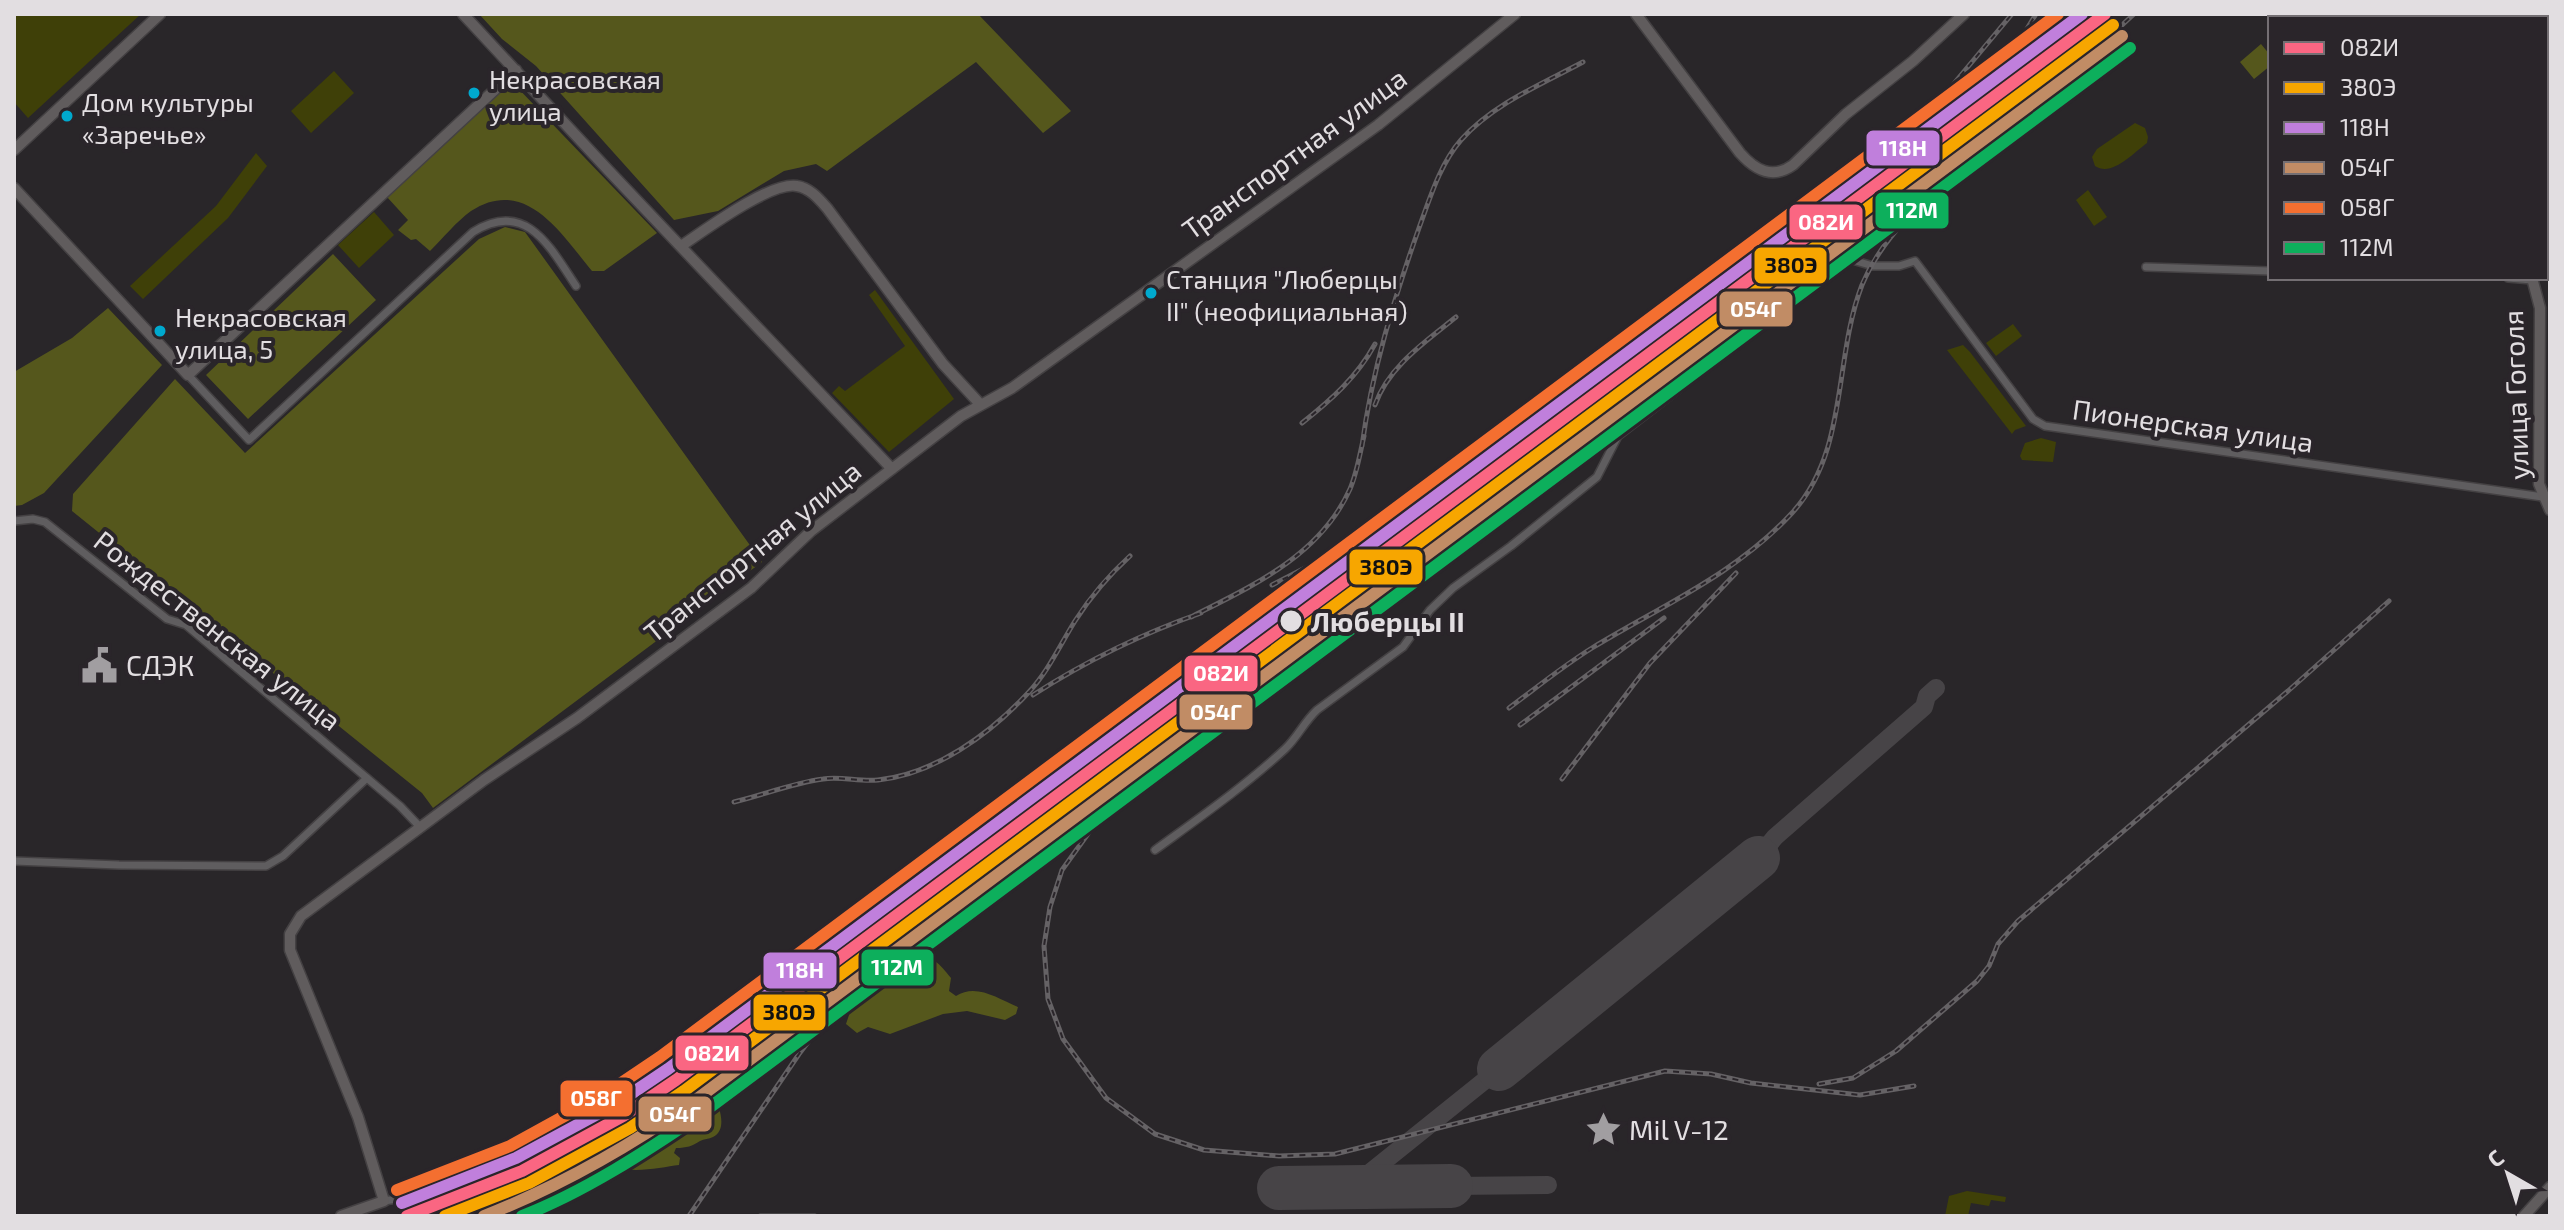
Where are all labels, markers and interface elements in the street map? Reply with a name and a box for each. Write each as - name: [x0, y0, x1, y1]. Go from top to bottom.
- legend: [2268, 16, 2548, 280]
- text: 082И: [2340, 32, 2399, 61]
- street label: Транспортная улица: [1175, 60, 1413, 246]
- place label: Некрасовская улица: [489, 63, 661, 127]
- text: 380Э: [2340, 72, 2396, 101]
- marker: Некрасовская улица: [466, 85, 482, 101]
- place label: Дом культуры «Заречье»: [82, 86, 254, 149]
- marker: Дом культуры «Заречье»: [59, 108, 75, 124]
- text: 118Н: [2340, 112, 2390, 141]
- line badge: 118Н: [1865, 129, 1941, 167]
- text: 118Н: [1879, 134, 1927, 160]
- text: 054Г: [2340, 152, 2395, 181]
- line badge: 112М: [1874, 191, 1950, 230]
- text: 058Г: [2340, 192, 2394, 221]
- text: 112М: [1886, 196, 1938, 222]
- line badge: 082И: [1788, 203, 1864, 241]
- text: 082И: [1798, 208, 1854, 234]
- text: 112М: [2340, 232, 2394, 261]
- line badge: 380Э: [1753, 246, 1828, 285]
- text: 380Э: [1764, 251, 1818, 277]
- place label: Станция "Люберцы II" (неофициальная): [1166, 263, 1408, 326]
- marker: Станция "Люберцы II" (неофициальная): [1143, 285, 1159, 301]
- line badge: 054Г: [1718, 290, 1794, 328]
- text: 054Г: [1730, 295, 1782, 321]
- place label: Некрасовская улица, 5: [175, 301, 347, 365]
- street label: улица Гоголя: [2495, 309, 2535, 481]
- marker: Некрасовская улица, 5: [152, 323, 168, 339]
- street label: Пионерская улица: [2070, 391, 2316, 459]
- street label: Транспортная улица: [637, 453, 867, 649]
- street label: Рождественская улица: [88, 523, 348, 737]
- line badge: 380Э: [1348, 548, 1424, 586]
- text: 380Э: [1359, 553, 1413, 579]
- place label: Люберцы II: [1311, 604, 1465, 638]
- marker: Люберцы II: [1278, 608, 1304, 634]
- public building icon: СДЭК: [81, 646, 119, 684]
- place label: СДЭК: [126, 648, 194, 682]
- line badge: 082И: [1183, 654, 1259, 693]
- text: 082И: [1193, 659, 1249, 685]
- line badge: 054Г: [1178, 693, 1254, 731]
- text: 054Г: [1190, 698, 1242, 724]
- line badge: 112М: [860, 948, 935, 987]
- line badge: 118Н: [762, 951, 838, 990]
- text: 112М: [871, 953, 923, 979]
- text: 118Н: [776, 956, 824, 982]
- line badge: 380Э: [752, 993, 827, 1032]
- text: 380Э: [762, 998, 816, 1024]
- line badge: 082И: [674, 1034, 750, 1072]
- text: 082И: [684, 1039, 740, 1065]
- line badge: 058Г: [559, 1079, 634, 1118]
- text: 058Г: [570, 1084, 622, 1110]
- line badge: 054Г: [637, 1095, 713, 1133]
- text: 054Г: [649, 1100, 701, 1126]
- place icon: Mil V-12: [1584, 1110, 1622, 1148]
- place label: Mil V-12: [1629, 1112, 1729, 1146]
- north arrow: [2468, 1134, 2548, 1214]
- text: С: [2482, 1143, 2508, 1172]

